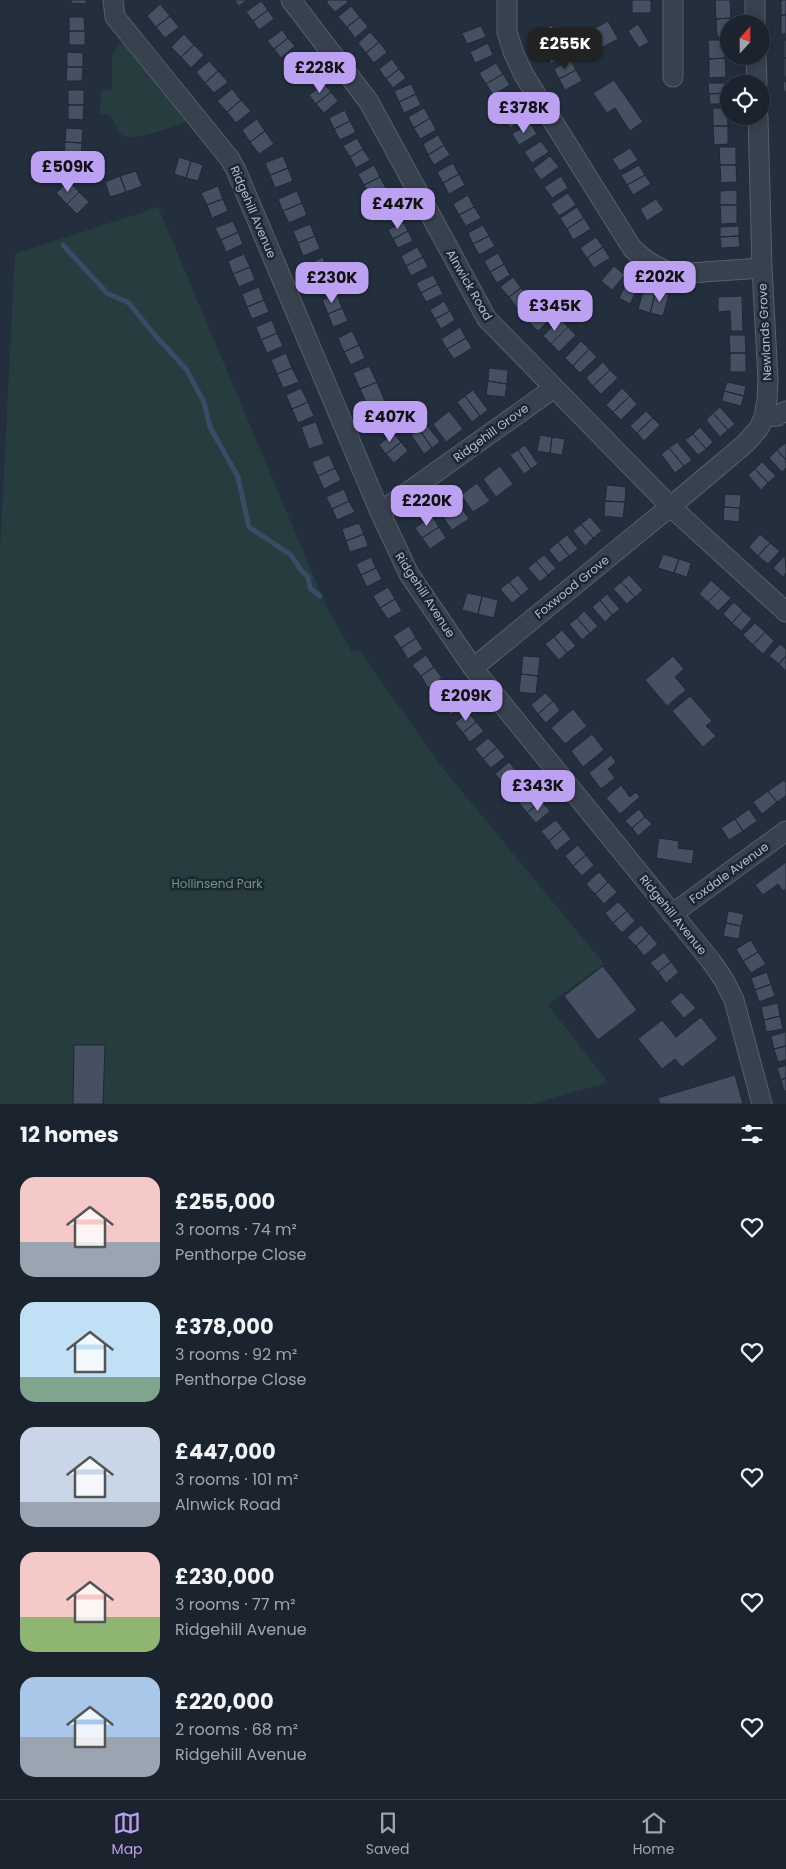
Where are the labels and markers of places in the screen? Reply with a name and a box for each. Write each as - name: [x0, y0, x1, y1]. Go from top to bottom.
- pin: £255K: [530, 28, 600, 70]
- pin: £228K: [285, 52, 355, 94]
- pin: £378K: [489, 92, 559, 134]
- pin: £509K: [33, 150, 103, 193]
- pin: £447K: [363, 188, 433, 230]
- pin: £202K: [625, 260, 695, 303]
- pin: £230K: [297, 262, 367, 304]
- pin: £345K: [520, 290, 590, 332]
- pin: £407K: [355, 400, 425, 443]
- pin: £220K: [392, 484, 462, 527]
- pin: £209K: [431, 680, 501, 722]
- pin: £343K: [503, 770, 573, 812]

